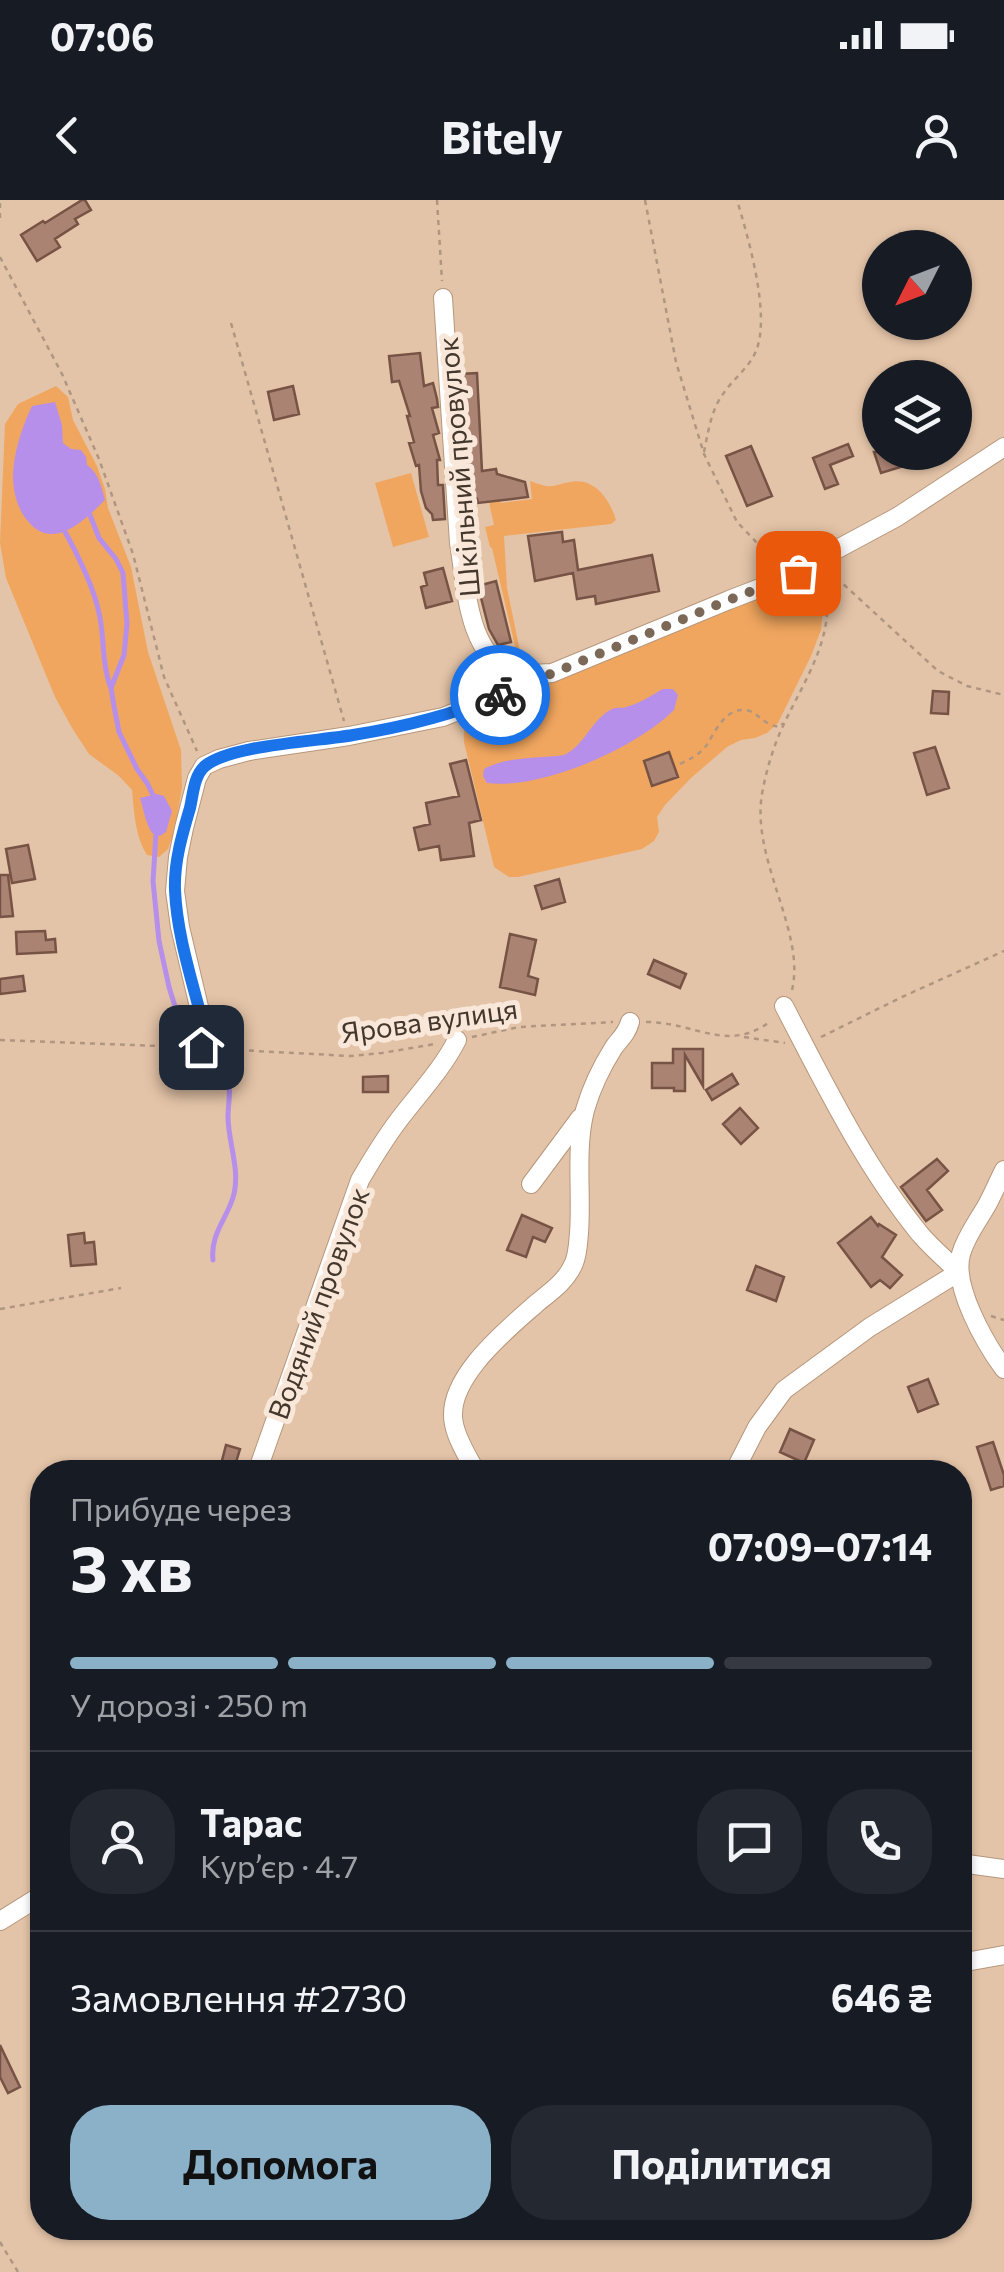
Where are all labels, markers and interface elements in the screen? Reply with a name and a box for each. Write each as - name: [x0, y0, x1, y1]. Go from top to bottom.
- text: 07:06: [50, 12, 155, 59]
- icon: back: [40, 108, 95, 163]
- text: Bitely: [441, 108, 563, 163]
- icon: person: [909, 108, 964, 163]
- north arrow: [862, 230, 972, 340]
- map controls: [862, 230, 972, 470]
- street label: Шкільний провулок: [430, 336, 486, 598]
- button: layers: [862, 360, 972, 470]
- pin: [756, 531, 841, 616]
- icon: bag: [771, 546, 826, 601]
- courier: [450, 645, 550, 745]
- icon: bike: [473, 668, 528, 723]
- street label: Ярова вулиця: [338, 991, 520, 1049]
- pin: [159, 1005, 244, 1090]
- icon: home: [174, 1020, 229, 1075]
- street label: Водяний провулок: [260, 1182, 376, 1424]
- text: Прибуде через: [70, 1488, 292, 1528]
- text: 07:09–07:14: [708, 1522, 932, 1569]
- text: 3 хв: [70, 1526, 193, 1605]
- text: У дорозі · 250 m: [70, 1684, 308, 1724]
- button: person: [70, 1789, 175, 1894]
- button: chat: [697, 1789, 802, 1894]
- button: phone: [827, 1789, 932, 1894]
- text: Тарас: [200, 1798, 302, 1845]
- text: Кур’єр · 4.7: [200, 1845, 358, 1885]
- text: Замовлення #2730: [70, 1973, 407, 2020]
- text: 646 ₴: [831, 1973, 932, 2020]
- button: Допомога: [70, 2105, 491, 2220]
- button: Поділитися: [511, 2105, 932, 2220]

